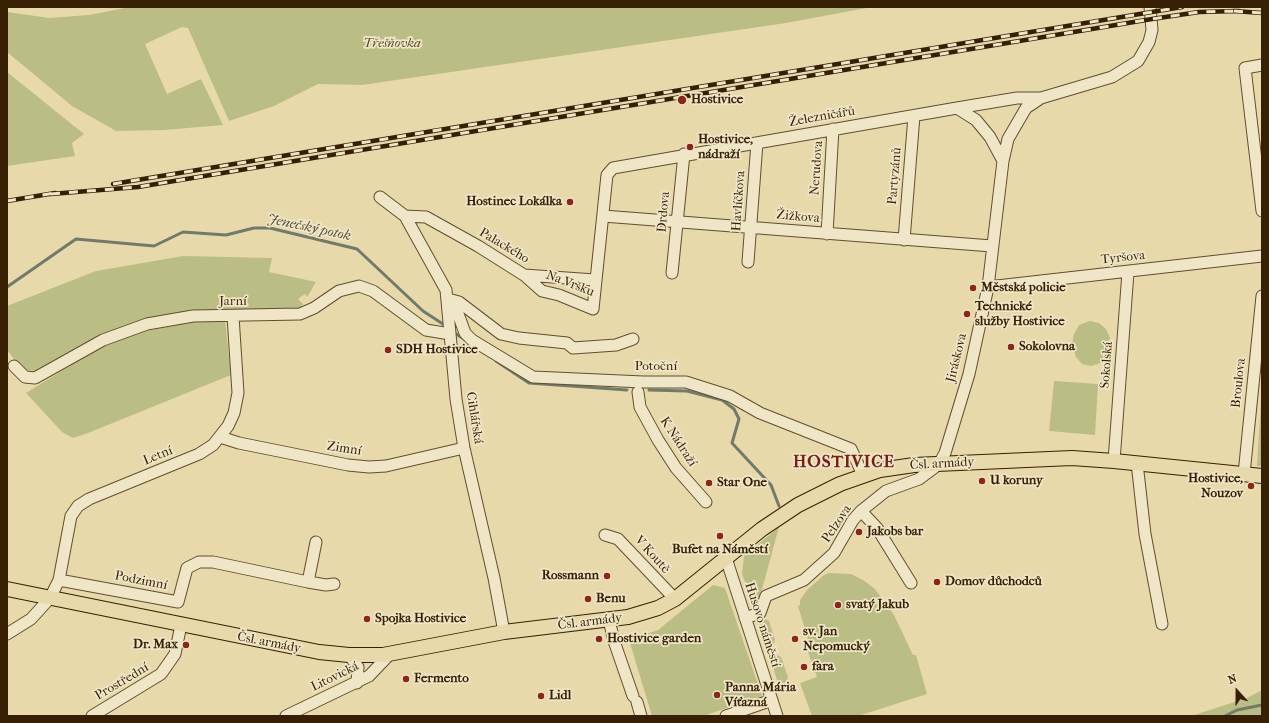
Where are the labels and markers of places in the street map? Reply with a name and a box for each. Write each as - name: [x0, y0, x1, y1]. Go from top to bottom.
- place label: Hostivice: [691, 92, 743, 108]
- marker: Hostivice: [676, 94, 688, 106]
- place label: Hostivice, nádraží: [698, 132, 753, 163]
- marker: Hostivice, nádraží: [685, 142, 695, 152]
- place label: Hostinec Lokálka: [466, 194, 562, 210]
- marker: Hostinec Lokálka: [565, 197, 575, 207]
- place label: Městská policie: [981, 280, 1066, 296]
- marker: Městská policie: [968, 283, 978, 293]
- place label: Technické služby Hostivice: [975, 299, 1065, 330]
- marker: Technické služby Hostivice: [962, 309, 972, 319]
- place label: Sokolovna: [1019, 339, 1075, 355]
- place label: SDH Hostivice: [396, 342, 478, 358]
- marker: Sokolovna: [1006, 342, 1016, 352]
- marker: SDH Hostivice: [383, 345, 393, 355]
- place label: Hostivice, Nouzov: [1188, 471, 1243, 502]
- place label: U koruny: [990, 473, 1043, 489]
- place label: Star One: [717, 475, 767, 491]
- marker: U koruny: [977, 476, 987, 486]
- marker: Star One: [704, 478, 714, 488]
- marker: Hostivice, Nouzov: [1246, 481, 1256, 491]
- place label: Jakobs bar: [867, 524, 923, 540]
- marker: Jakobs bar: [854, 527, 864, 537]
- marker: Bufet na Náměstí: [715, 531, 725, 541]
- place label: Bufet na Náměstí: [672, 542, 768, 558]
- place label: Rossmann: [542, 568, 599, 584]
- marker: Rossmann: [602, 571, 612, 581]
- place label: Domov důchodců: [945, 574, 1042, 590]
- marker: Domov důchodců: [932, 577, 942, 587]
- place label: Benu: [596, 591, 626, 607]
- marker: Benu: [583, 594, 593, 604]
- place label: svatý Jakub: [846, 597, 909, 613]
- marker: svatý Jakub: [833, 600, 843, 610]
- place label: Spojka Hostivice: [375, 611, 466, 627]
- marker: Spojka Hostivice: [362, 614, 372, 624]
- place label: sv. Jan Nepomucký: [803, 624, 870, 655]
- place label: Hostivice garden: [607, 631, 701, 647]
- marker: Hostivice garden: [594, 634, 604, 644]
- marker: sv. Jan Nepomucký: [790, 634, 800, 644]
- place label: Dr. Max: [133, 637, 178, 653]
- marker: Dr. Max: [181, 640, 191, 650]
- place label: fara: [812, 659, 834, 675]
- marker: fara: [799, 662, 809, 672]
- place label: Fermento: [414, 671, 469, 687]
- marker: Fermento: [401, 674, 411, 684]
- place label: Panna Mária Víťazná: [725, 680, 796, 711]
- place label: Lidl: [549, 688, 571, 704]
- marker: Panna Mária Víťazná: [712, 690, 722, 700]
- marker: Lidl: [536, 691, 546, 701]

